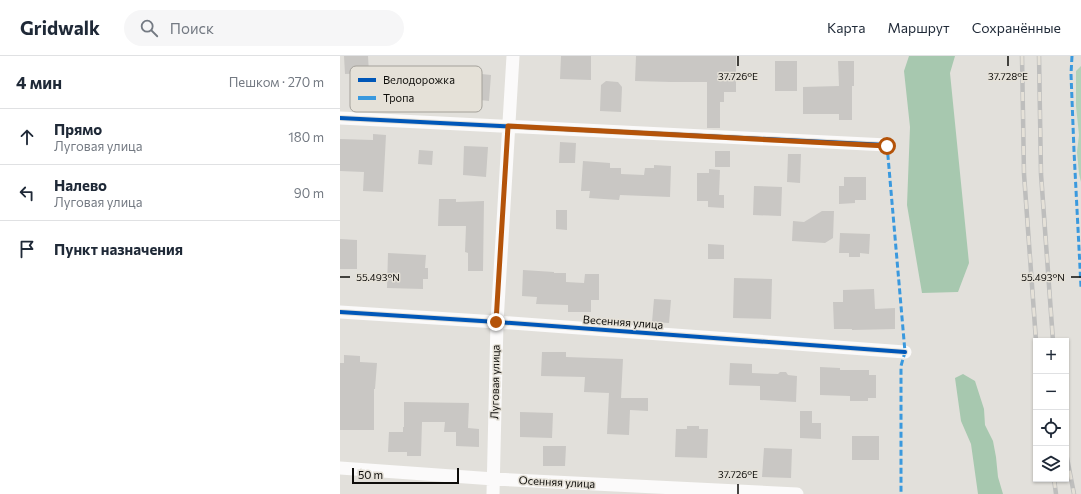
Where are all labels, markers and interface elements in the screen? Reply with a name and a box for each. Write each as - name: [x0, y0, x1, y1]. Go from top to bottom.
- search box: [124, 10, 404, 46]
- text: Gridwalk: [20, 16, 100, 39]
- icon: search: [138, 17, 160, 39]
- text: Поиск: [170, 19, 214, 37]
- text: Карта: [827, 19, 865, 36]
- text: Маршрут: [887, 19, 950, 36]
- text: Сохранённые: [972, 19, 1061, 36]
- legend: [350, 66, 482, 112]
- text: 37.726°E: [718, 70, 758, 82]
- text: 37.728°E: [988, 70, 1028, 82]
- text: 4 мин: [16, 72, 62, 93]
- text: Велодорожка: [383, 73, 455, 86]
- text: Пешком · 270 m: [229, 74, 324, 90]
- text: Тропа: [383, 91, 414, 104]
- text: Прямо: [54, 120, 102, 138]
- icon: ahead: [16, 126, 38, 148]
- text: 180 m: [288, 129, 324, 145]
- route start: [878, 137, 896, 155]
- text: Луговая улица: [54, 138, 142, 154]
- text: Налево: [54, 176, 107, 194]
- icon: left: [16, 182, 38, 204]
- text: 90 m: [294, 185, 324, 201]
- text: Луговая улица: [54, 194, 142, 210]
- icon: arrive: [16, 238, 38, 260]
- text: Пункт назначения: [54, 240, 183, 258]
- text: 55.493°N: [356, 271, 400, 283]
- text: 55.493°N: [1021, 271, 1065, 283]
- street label: Весенняя улица: [582, 312, 664, 331]
- route end: [487, 313, 505, 331]
- map controls: [1033, 338, 1069, 482]
- button: +: [1033, 338, 1069, 374]
- street label: Луговая улица: [487, 344, 502, 419]
- button: −: [1033, 374, 1069, 410]
- button: locate: [1033, 410, 1069, 446]
- button: layers: [1033, 446, 1069, 482]
- scale bar: [352, 466, 459, 485]
- text: 50 m: [358, 468, 383, 481]
- text: 37.726°E: [718, 468, 758, 480]
- street label: Осенняя улица: [518, 473, 596, 490]

